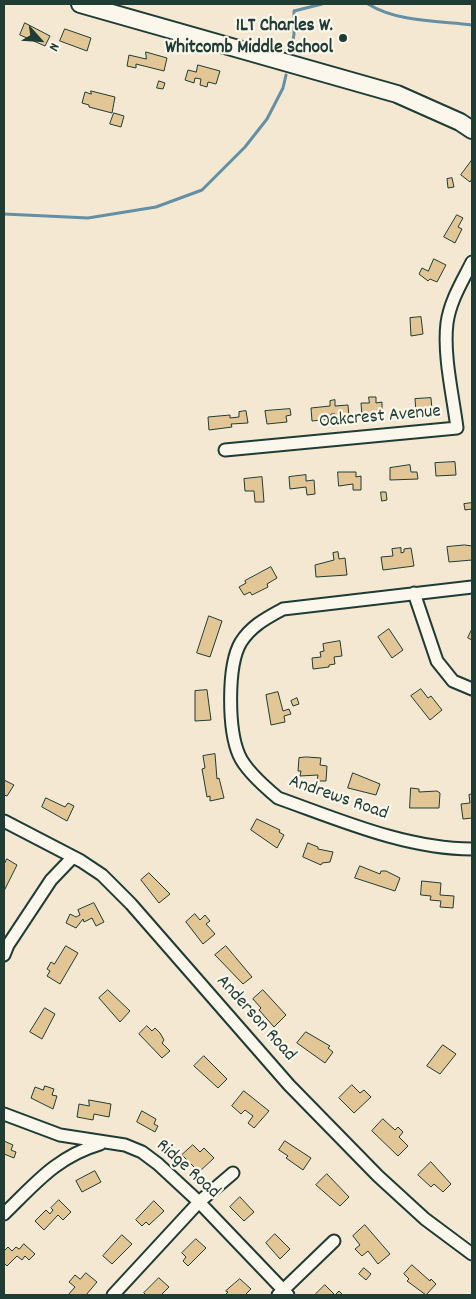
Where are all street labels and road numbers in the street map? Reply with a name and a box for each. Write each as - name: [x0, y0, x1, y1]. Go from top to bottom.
- street label: Oakcrest Avenue: [318, 401, 442, 435]
- street label: Andrews Road: [285, 771, 391, 827]
- street label: Anderson Road: [210, 971, 300, 1067]
- street label: Ridge Road: [150, 1135, 224, 1205]

